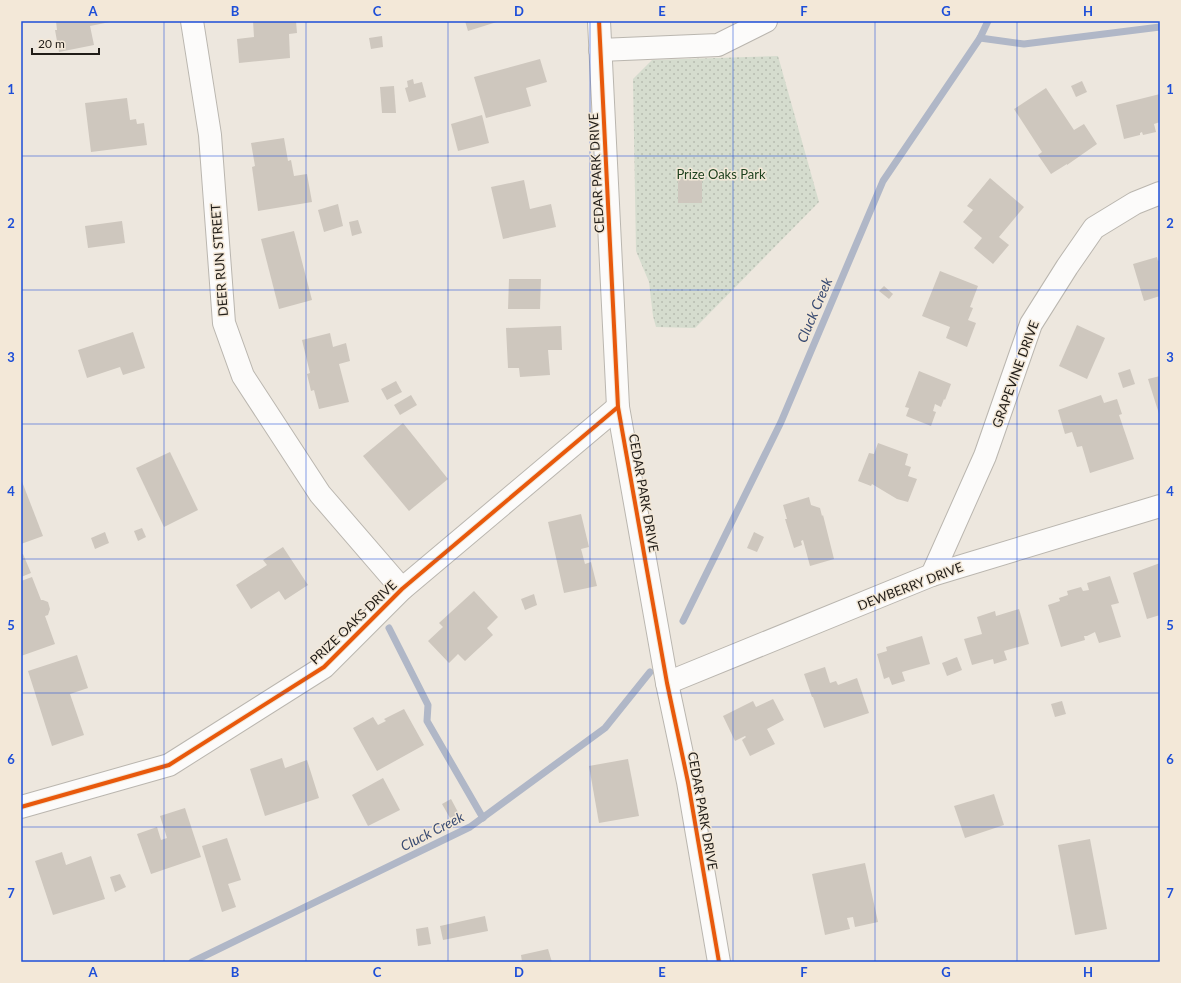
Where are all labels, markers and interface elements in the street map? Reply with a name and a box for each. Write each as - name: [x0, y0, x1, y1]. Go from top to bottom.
- text: A: [87, 3, 98, 19]
- text: B: [231, 3, 240, 19]
- text: C: [373, 3, 382, 19]
- text: D: [514, 3, 524, 19]
- text: E: [658, 3, 666, 19]
- text: F: [800, 3, 808, 19]
- text: G: [941, 3, 951, 19]
- text: H: [1083, 3, 1093, 19]
- scale bar: [32, 30, 99, 56]
- text: 20 m: [38, 36, 65, 51]
- text: 1: [7, 81, 15, 97]
- text: 1: [1166, 81, 1174, 97]
- street label: CEDAR PARK DRIVE: [585, 113, 607, 233]
- park label: Prize Oaks Park: [676, 166, 766, 182]
- street label: DEER RUN STREET: [207, 203, 231, 317]
- text: 2: [7, 215, 15, 231]
- text: 2: [1166, 215, 1174, 231]
- water label: Cluck Creek: [793, 275, 835, 345]
- street label: GRAPEVINE DRIVE: [988, 318, 1042, 430]
- text: 3: [7, 349, 15, 365]
- text: 3: [1166, 349, 1174, 365]
- street label: CEDAR PARK DRIVE: [626, 432, 662, 554]
- text: 4: [7, 483, 15, 499]
- text: 4: [1166, 483, 1174, 499]
- street label: DEWBERRY DRIVE: [855, 559, 965, 613]
- street label: PRIZE OAKS DRIVE: [306, 577, 400, 667]
- text: 5: [7, 617, 15, 633]
- text: 5: [1166, 617, 1174, 633]
- street label: CEDAR PARK DRIVE: [685, 750, 721, 872]
- text: 6: [7, 751, 15, 767]
- text: 6: [1166, 751, 1174, 767]
- water label: Cluck Creek: [397, 808, 467, 854]
- text: 7: [7, 885, 15, 901]
- text: 7: [1166, 885, 1174, 901]
- text: A: [87, 964, 98, 980]
- text: B: [231, 964, 240, 980]
- text: C: [373, 964, 382, 980]
- text: D: [514, 964, 524, 980]
- text: E: [658, 964, 666, 980]
- text: F: [800, 964, 808, 980]
- text: G: [941, 964, 951, 980]
- text: H: [1083, 964, 1093, 980]

